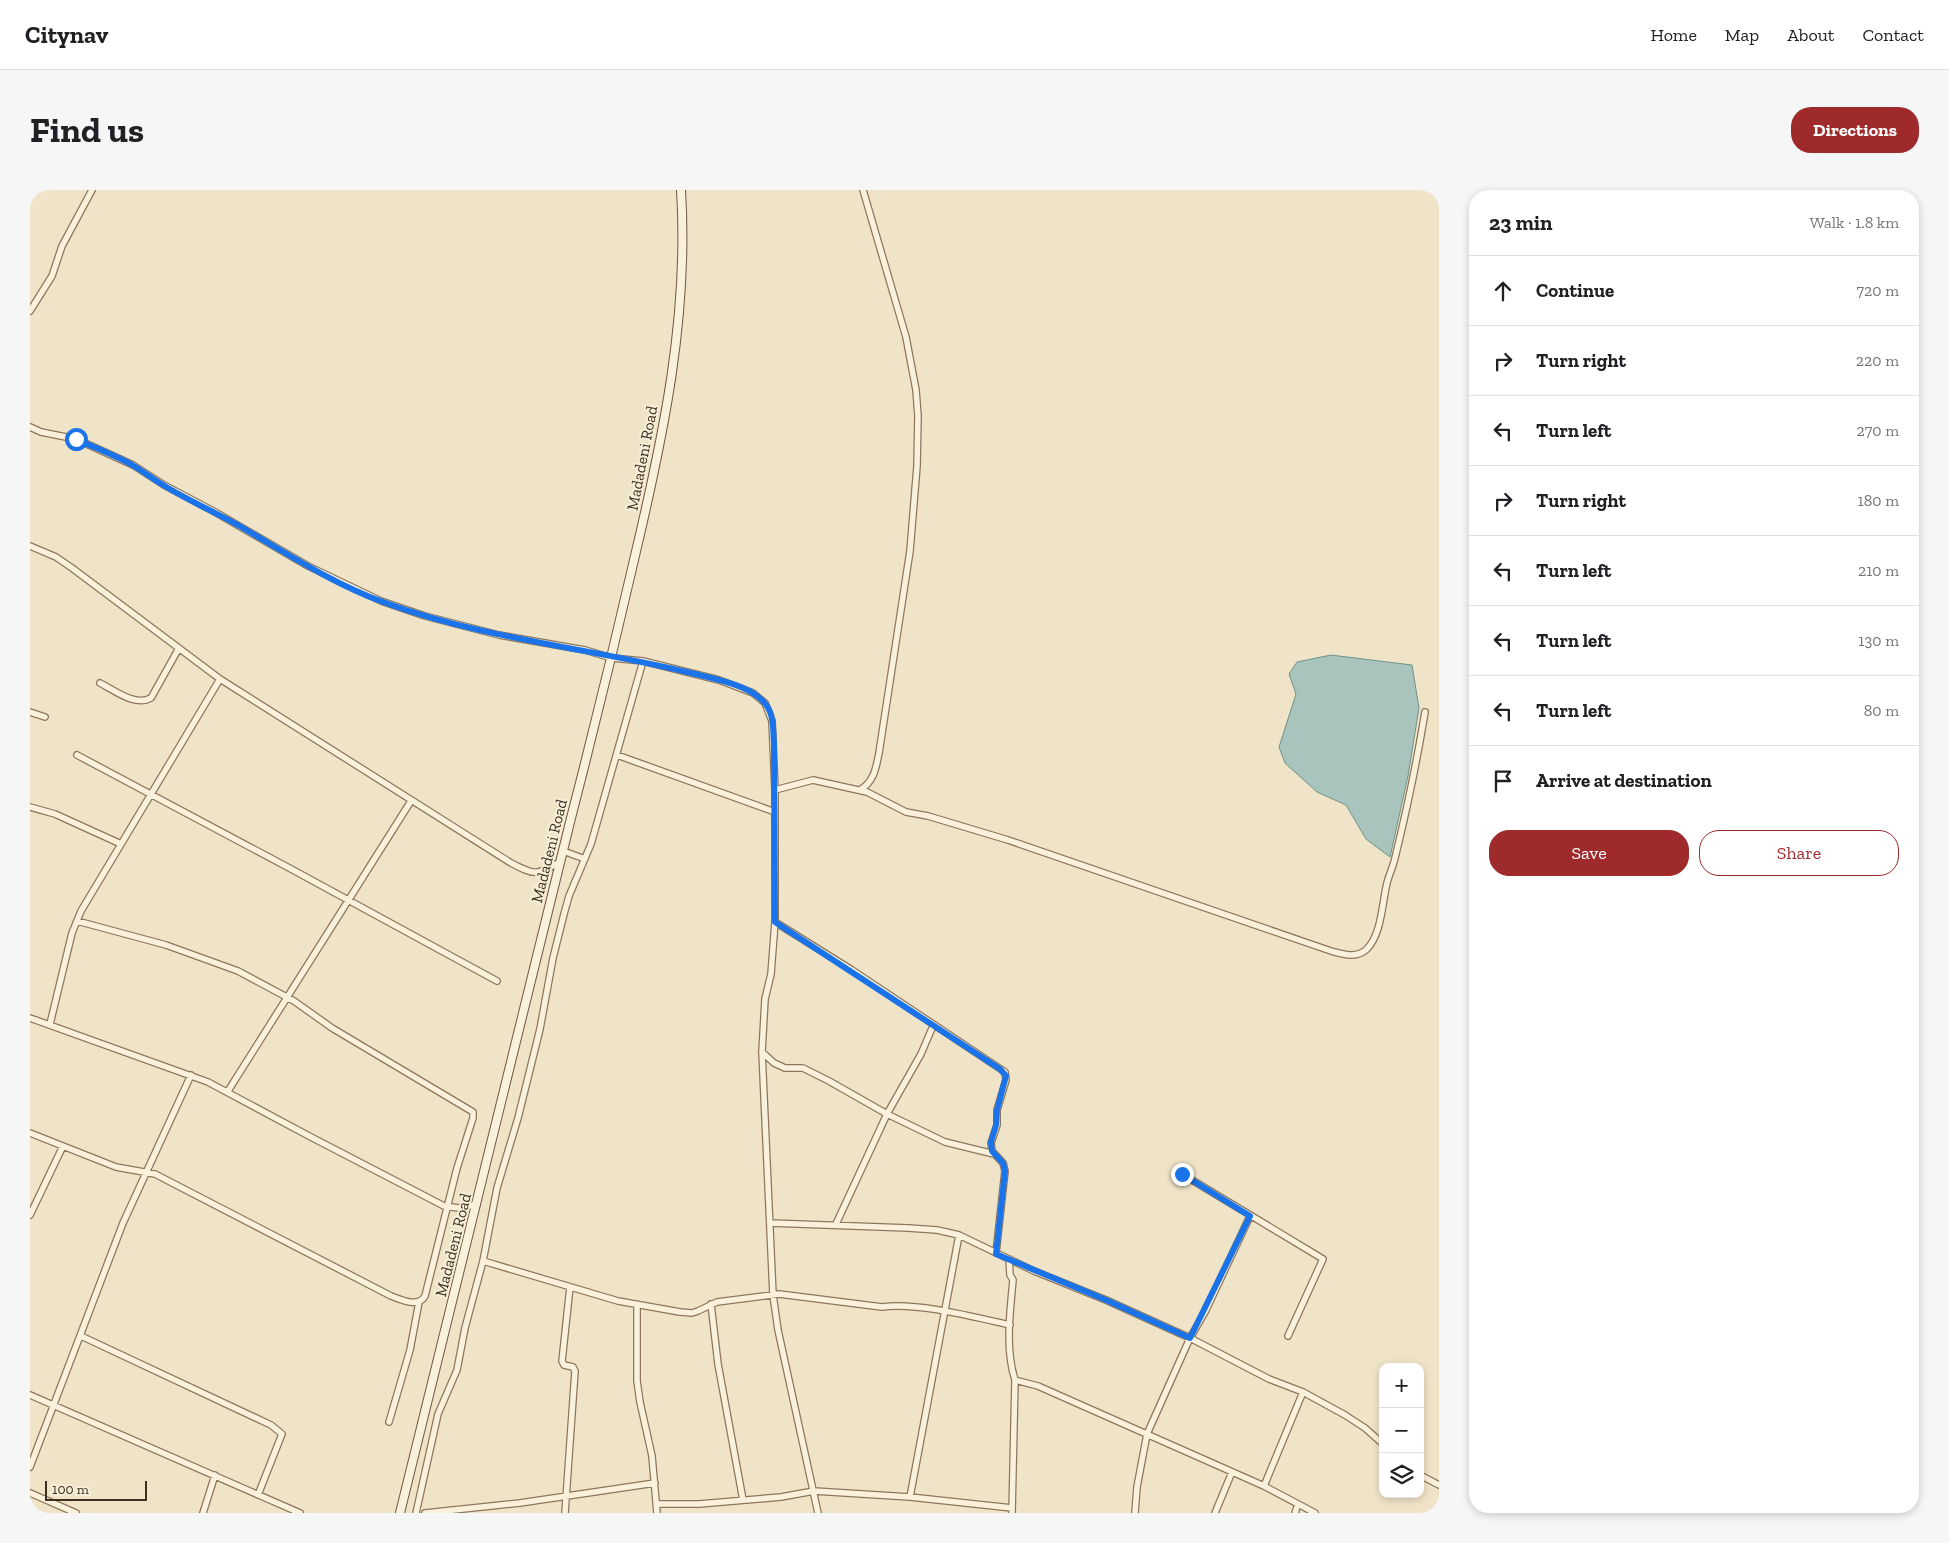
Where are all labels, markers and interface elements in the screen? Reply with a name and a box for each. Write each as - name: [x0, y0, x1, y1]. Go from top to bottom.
- text: Citynav: [25, 20, 108, 49]
- text: Home: [1650, 24, 1697, 46]
- text: Map: [1725, 24, 1759, 46]
- text: About: [1787, 24, 1834, 46]
- text: Contact: [1862, 24, 1924, 46]
- button: Directions: [1791, 107, 1919, 153]
- text: Find us: [30, 109, 144, 151]
- text: 23 min: [1489, 210, 1553, 235]
- text: Walk · 1.8 km: [1810, 213, 1899, 232]
- icon: ahead: [1489, 277, 1517, 305]
- text: Continue: [1536, 279, 1614, 302]
- text: 720 m: [1857, 281, 1899, 300]
- icon: right: [1489, 347, 1517, 375]
- text: Turn right: [1536, 349, 1626, 372]
- text: 220 m: [1856, 351, 1899, 370]
- street label: Madadeni Road: [623, 404, 661, 512]
- icon: left: [1489, 417, 1517, 445]
- text: Turn left: [1536, 419, 1611, 442]
- text: 270 m: [1857, 421, 1899, 440]
- route start: [65, 428, 88, 451]
- icon: right: [1489, 487, 1517, 515]
- text: Turn right: [1536, 489, 1626, 512]
- text: 180 m: [1858, 491, 1899, 510]
- icon: left: [1489, 557, 1517, 585]
- text: Turn left: [1536, 559, 1611, 582]
- text: 210 m: [1858, 561, 1899, 580]
- icon: left: [1489, 627, 1517, 655]
- text: Turn left: [1536, 629, 1611, 652]
- text: 130 m: [1858, 631, 1899, 650]
- icon: left: [1489, 697, 1517, 725]
- text: Turn left: [1536, 699, 1611, 722]
- text: 80 m: [1864, 701, 1899, 720]
- icon: arrive: [1489, 767, 1517, 795]
- text: Arrive at destination: [1536, 769, 1712, 792]
- street label: Madadeni Road: [527, 797, 571, 905]
- button: Save: [1489, 830, 1689, 876]
- button: Share: [1699, 830, 1899, 876]
- route end: [1171, 1163, 1194, 1186]
- street label: Madadeni Road: [431, 1191, 475, 1299]
- map controls: [1379, 1363, 1424, 1498]
- button: +: [1379, 1363, 1424, 1408]
- button: −: [1379, 1408, 1424, 1453]
- button: layers: [1379, 1453, 1424, 1498]
- scale bar: [45, 1478, 148, 1501]
- text: 100 m: [52, 1481, 89, 1498]

